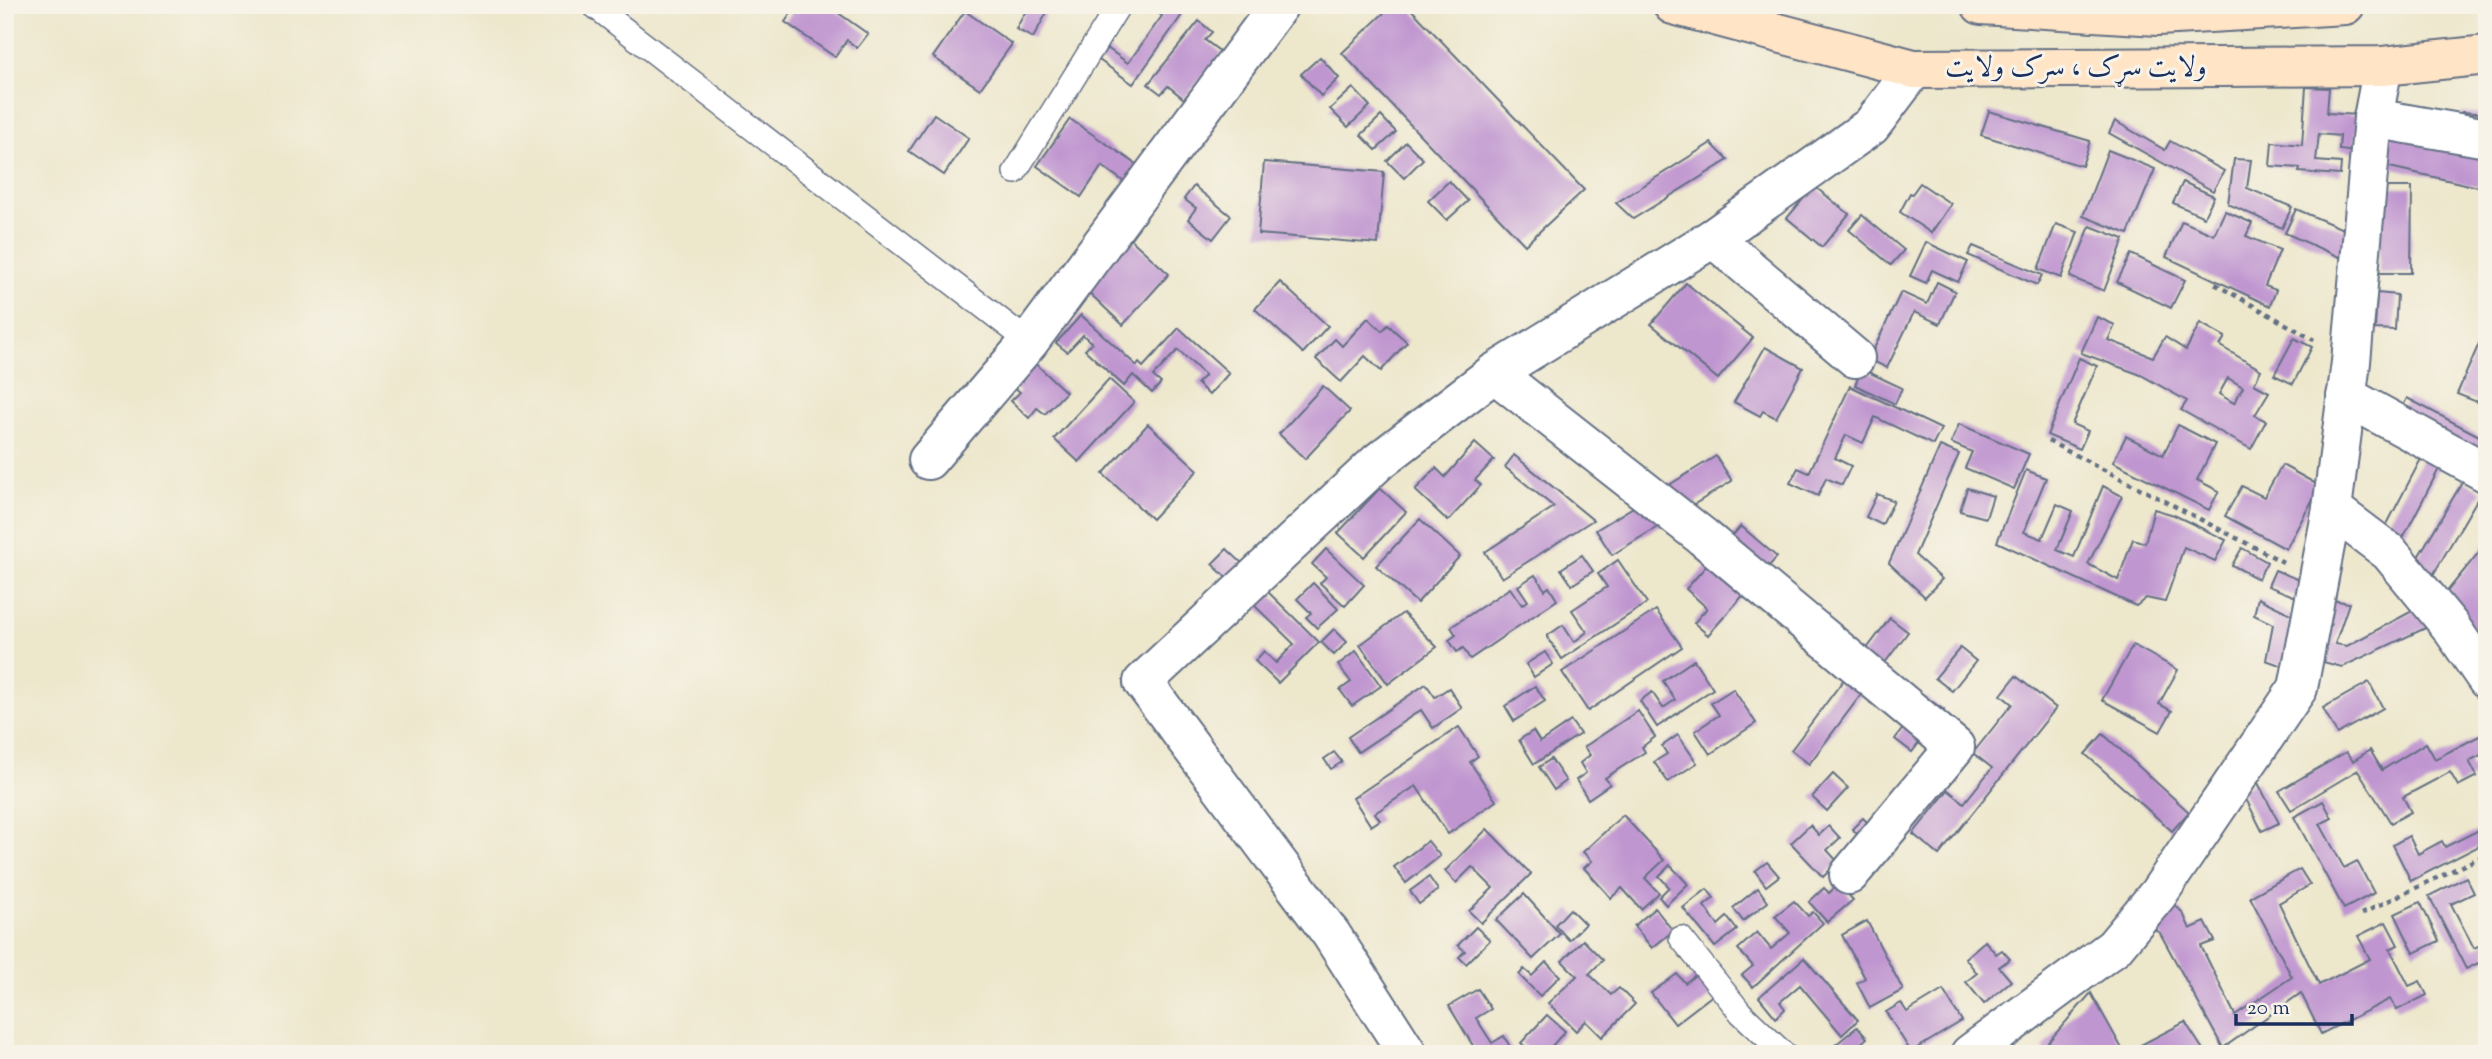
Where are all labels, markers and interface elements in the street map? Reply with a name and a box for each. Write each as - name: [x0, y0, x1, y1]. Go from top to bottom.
- street label: ولایت سړک ، سرک ولایت: [1945, 48, 2207, 88]
- scale bar: [2236, 982, 2352, 1026]
- text: 20 m: [2247, 994, 2290, 1024]

